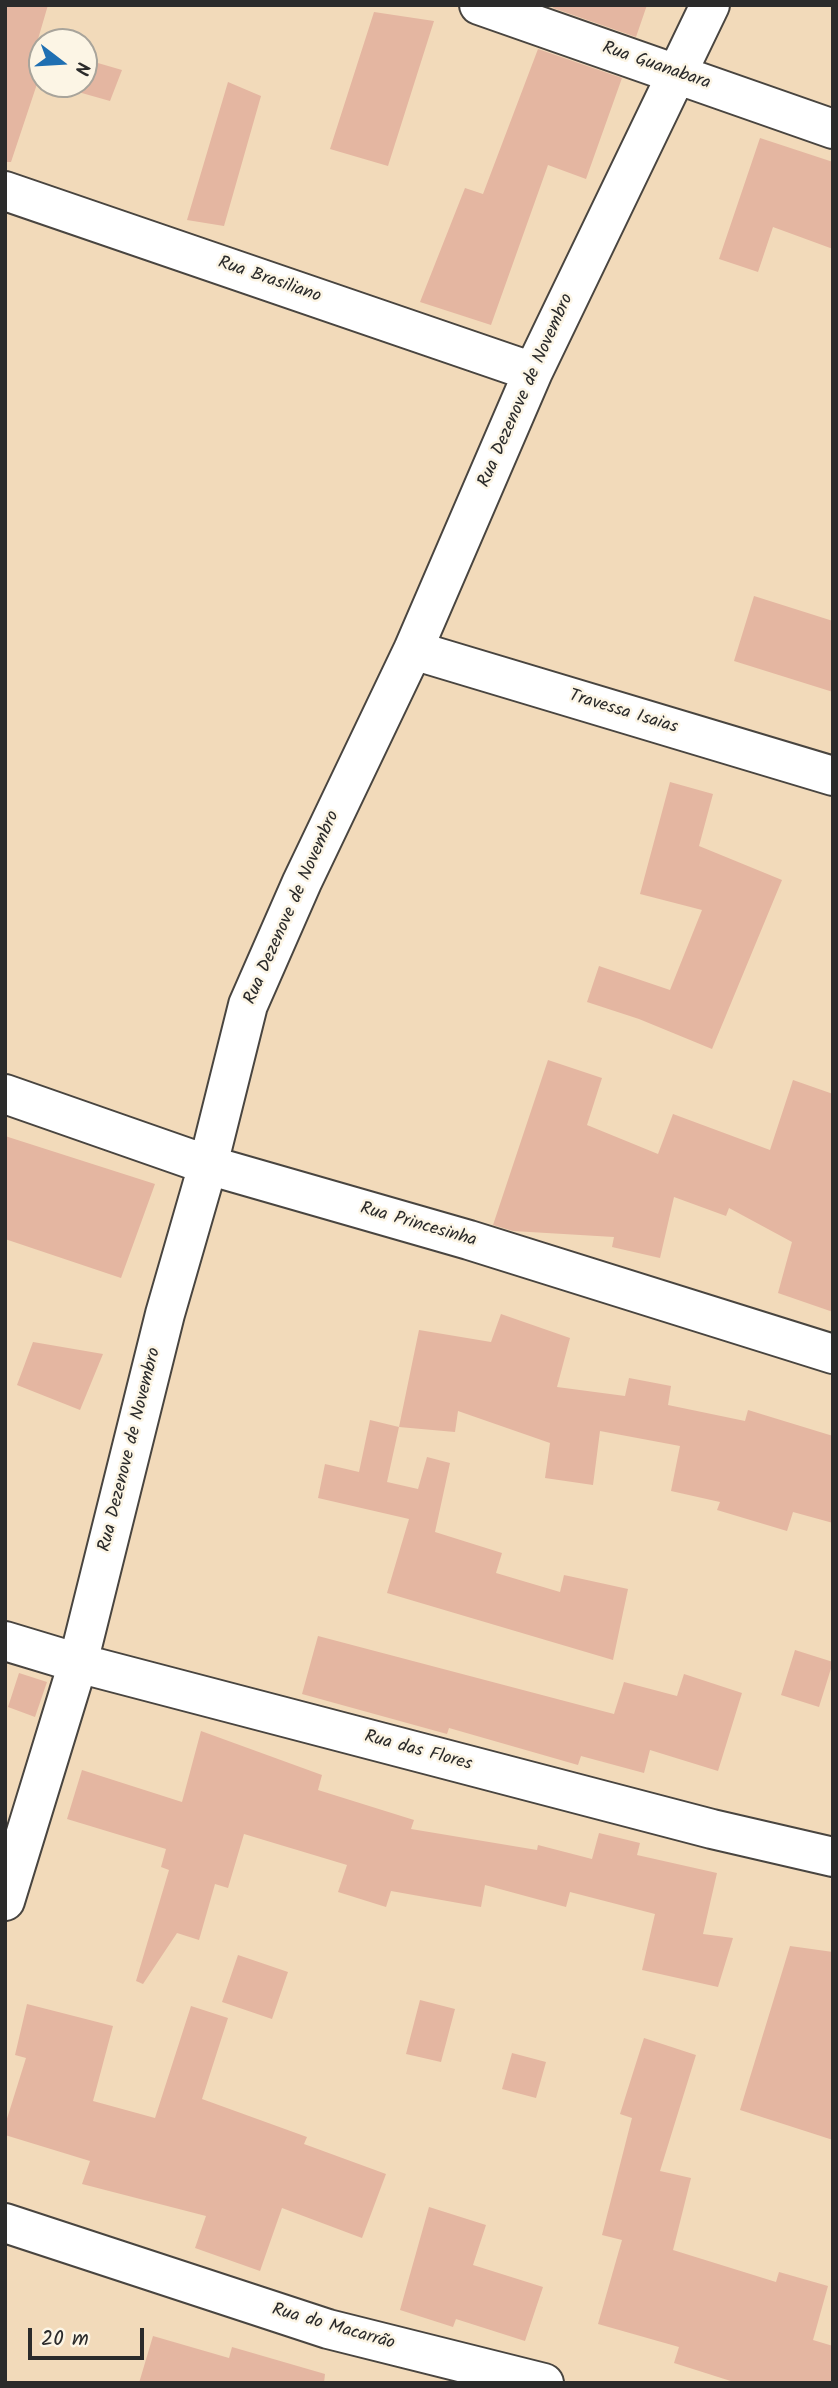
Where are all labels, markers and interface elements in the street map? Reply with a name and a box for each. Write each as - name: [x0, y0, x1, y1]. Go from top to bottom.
- north arrow: [28, 28, 98, 98]
- street label: Rua Guanabara: [599, 38, 713, 96]
- text: N: [65, 58, 97, 79]
- street label: Rua Brasiliano: [215, 253, 323, 309]
- street label: Rua Dezenove de Novembro: [475, 291, 579, 491]
- street label: Travessa Isaias: [566, 686, 680, 740]
- street label: Rua Dezenove de Novembro: [241, 808, 345, 1008]
- street label: Rua Princesinha: [357, 1199, 479, 1253]
- street label: Rua Dezenove de Novembro: [95, 1346, 167, 1554]
- street label: Rua das Flores: [362, 1727, 474, 1777]
- street label: Rua do Macarrão: [269, 2300, 397, 2356]
- scale bar: [32, 2314, 147, 2358]
- text: 20 m: [41, 2323, 89, 2356]

